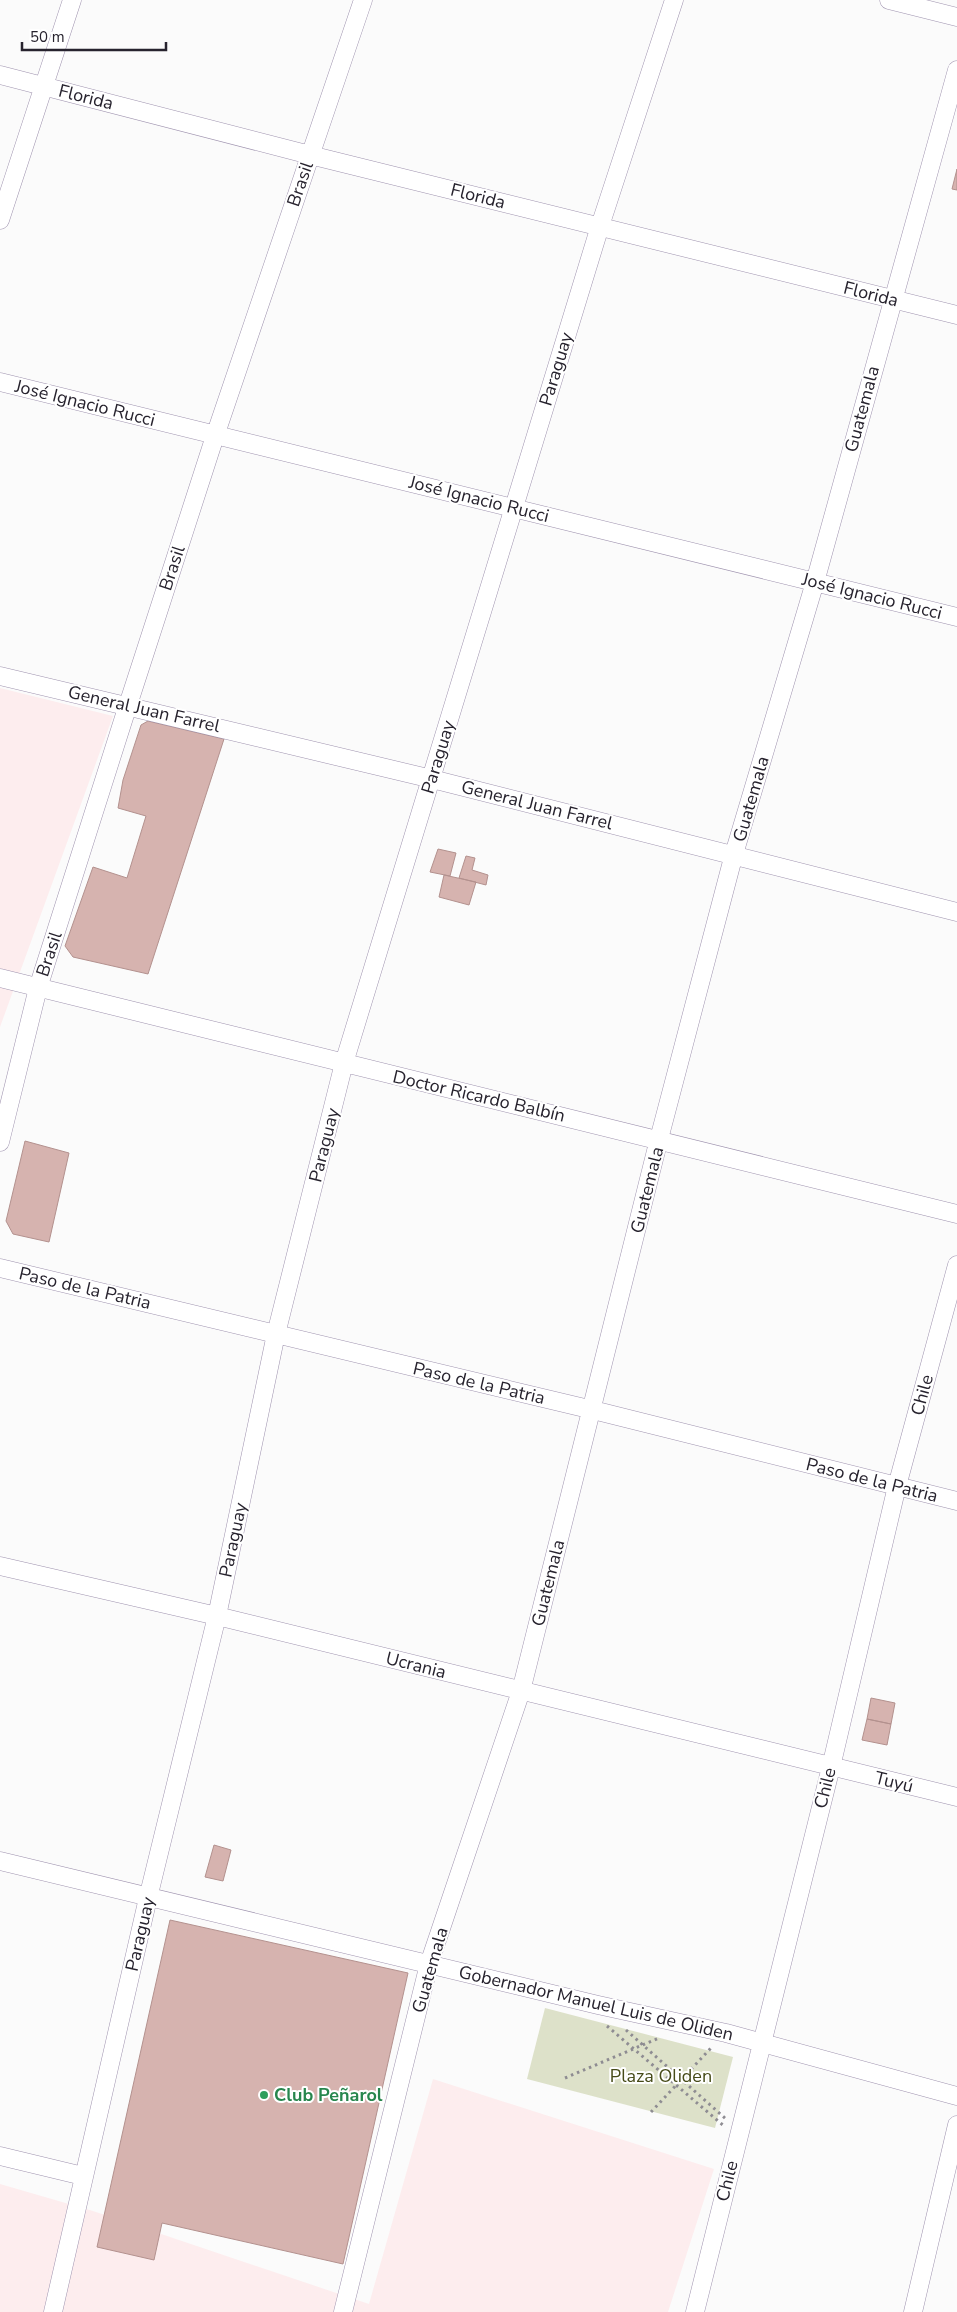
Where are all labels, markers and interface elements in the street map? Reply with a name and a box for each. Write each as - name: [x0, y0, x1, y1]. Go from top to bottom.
- scale bar: [22, 20, 166, 52]
- text: 50 m: [30, 27, 65, 47]
- street label: Florida: [56, 79, 116, 115]
- street label: Brasil: [281, 158, 319, 210]
- street label: Florida: [448, 178, 508, 214]
- street label: Florida: [841, 276, 901, 312]
- street label: Paraguay: [533, 329, 579, 409]
- street label: Guatemala: [839, 363, 885, 455]
- street label: José Ignacio Rucci: [11, 374, 158, 432]
- street label: José Ignacio Rucci: [405, 470, 552, 528]
- street label: Brasil: [153, 542, 191, 594]
- street label: José Ignacio Rucci: [798, 567, 945, 625]
- street label: General Juan Farrel: [66, 680, 223, 738]
- street label: Paraguay: [415, 717, 461, 797]
- street label: Guatemala: [727, 753, 775, 845]
- street label: General Juan Farrel: [459, 775, 616, 836]
- street label: Brasil: [30, 928, 68, 980]
- street label: Doctor Ricardo Balbín: [390, 1064, 568, 1128]
- street label: Paraguay: [303, 1105, 345, 1185]
- street label: Guatemala: [625, 1144, 669, 1236]
- street label: Paso de la Patria: [17, 1261, 153, 1315]
- street label: Paso de la Patria: [411, 1356, 547, 1410]
- street label: Chile: [905, 1372, 939, 1418]
- street label: Paso de la Patria: [804, 1452, 940, 1508]
- street label: Paraguay: [213, 1500, 253, 1580]
- street label: Guatemala: [526, 1537, 570, 1629]
- street label: Ucrania: [383, 1646, 449, 1684]
- street label: Chile: [808, 1765, 842, 1811]
- street label: Tuyú: [872, 1766, 916, 1798]
- street label: Paraguay: [120, 1894, 160, 1974]
- street label: Guatemala: [406, 1924, 454, 2016]
- street label: Gobernador Manuel Luis de Oliden: [456, 1960, 736, 2046]
- park label: Plaza Oliden: [610, 2064, 712, 2088]
- place label: Club Peñarol: [274, 2083, 383, 2107]
- marker: Club Peñarol: [258, 2089, 270, 2101]
- street label: Chile: [710, 2158, 744, 2204]

